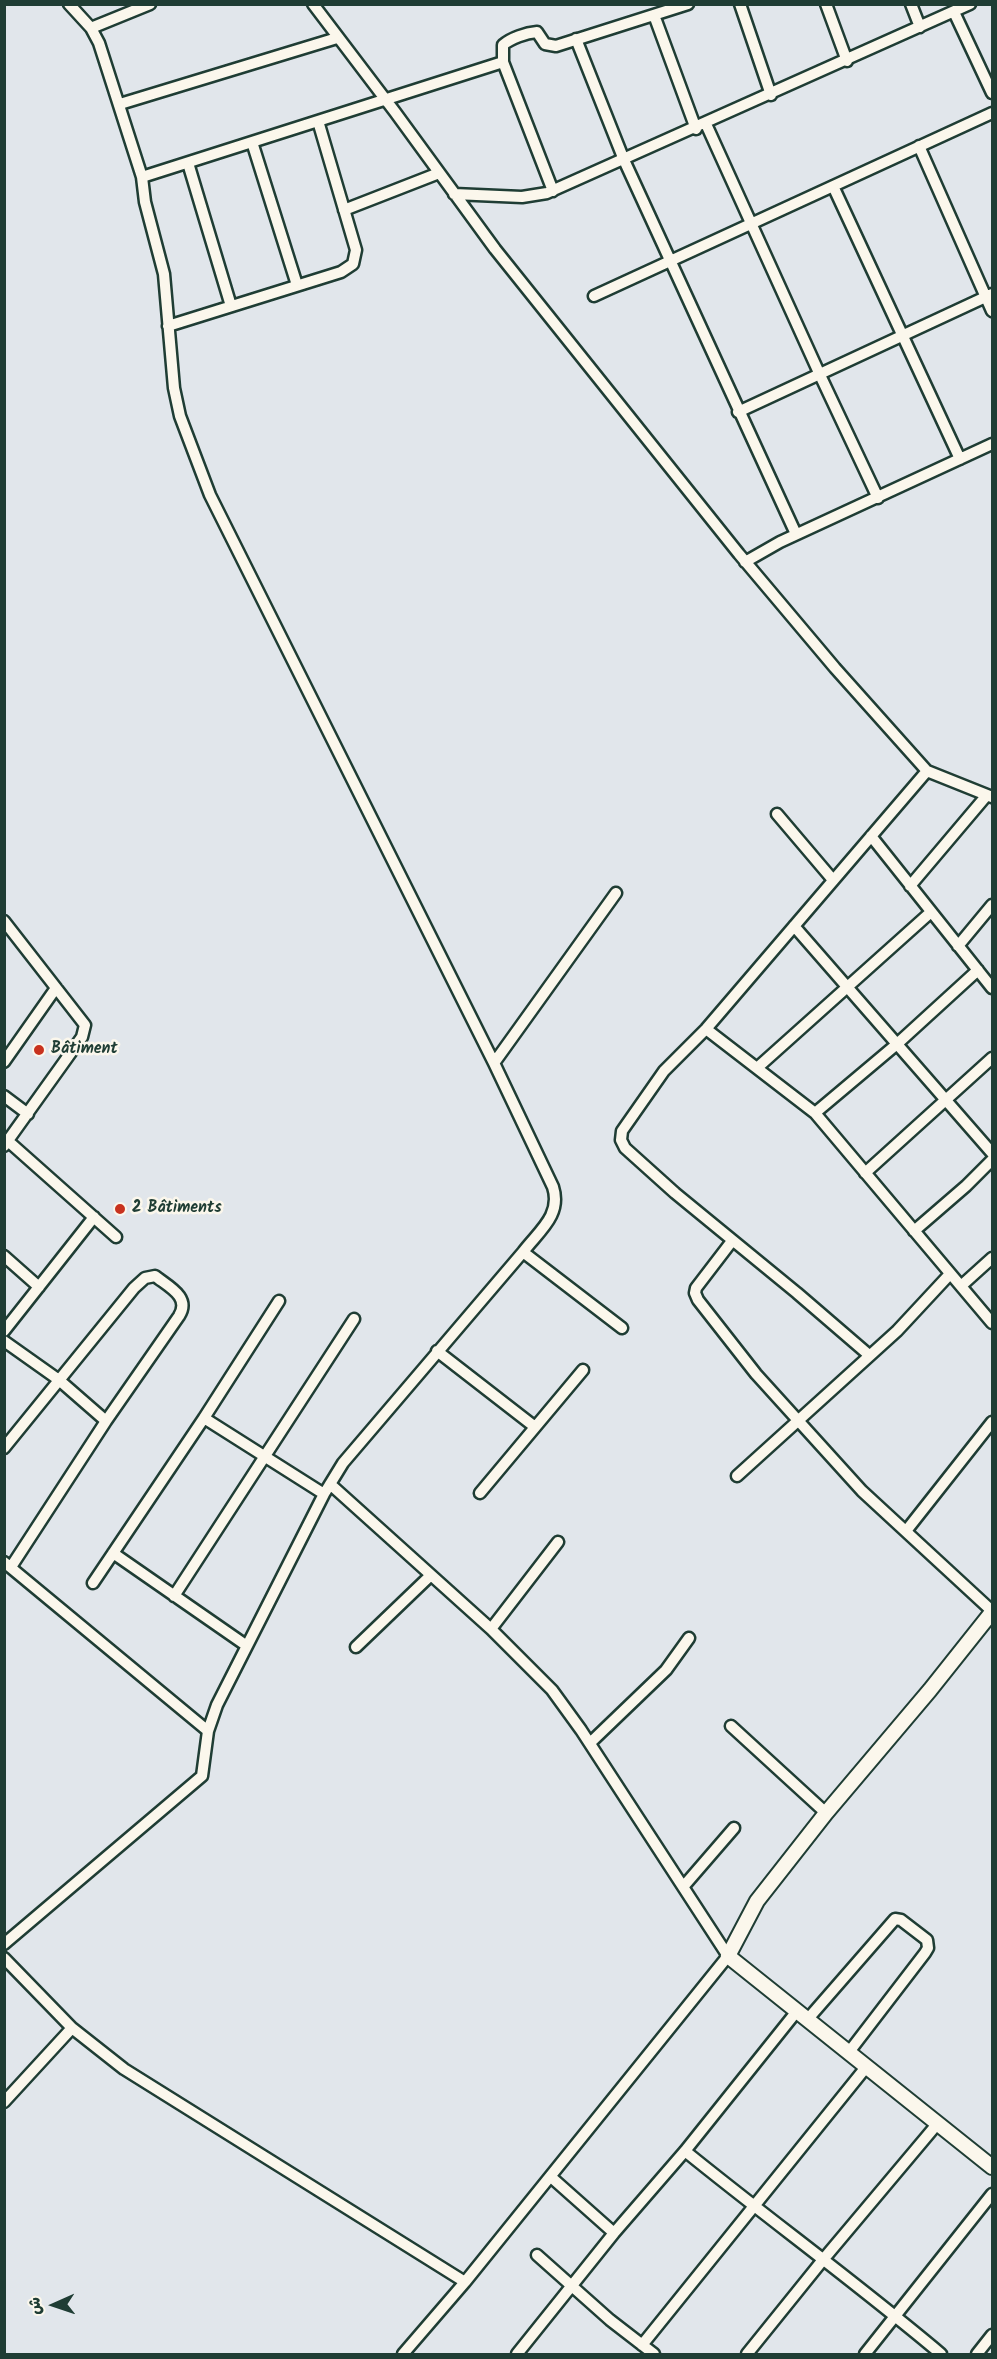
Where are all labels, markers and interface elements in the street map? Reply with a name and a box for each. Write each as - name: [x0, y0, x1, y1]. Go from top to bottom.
- place label: Bâtiment: [51, 1040, 118, 1060]
- marker: Bâtiment: [32, 1043, 46, 1057]
- place label: 2 Bâtiments: [132, 1199, 222, 1219]
- marker: 2 Bâtiments: [113, 1202, 127, 1216]
- north arrow: [24, 2275, 84, 2335]
- text: ش: [23, 2297, 48, 2315]

